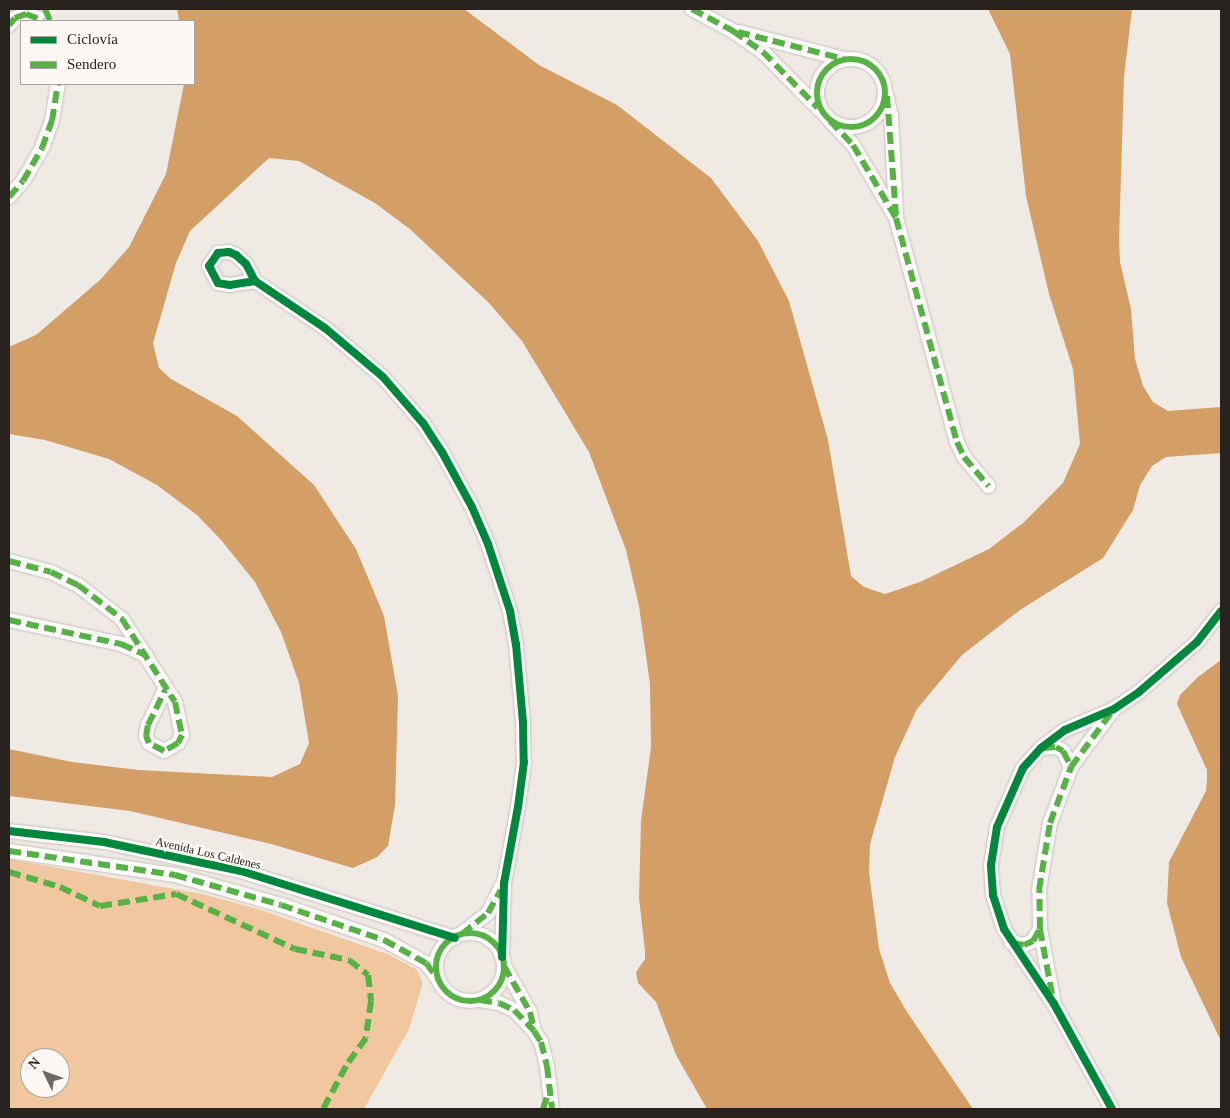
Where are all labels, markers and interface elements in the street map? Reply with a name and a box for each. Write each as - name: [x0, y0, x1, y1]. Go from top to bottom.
- legend: [20, 20, 195, 85]
- text: Ciclovía: [67, 31, 118, 47]
- text: Sendero: [67, 56, 116, 72]
- street label: Avenida Los Caldenes: [154, 835, 262, 873]
- north arrow: [20, 1048, 70, 1098]
- text: N: [25, 1055, 43, 1072]

